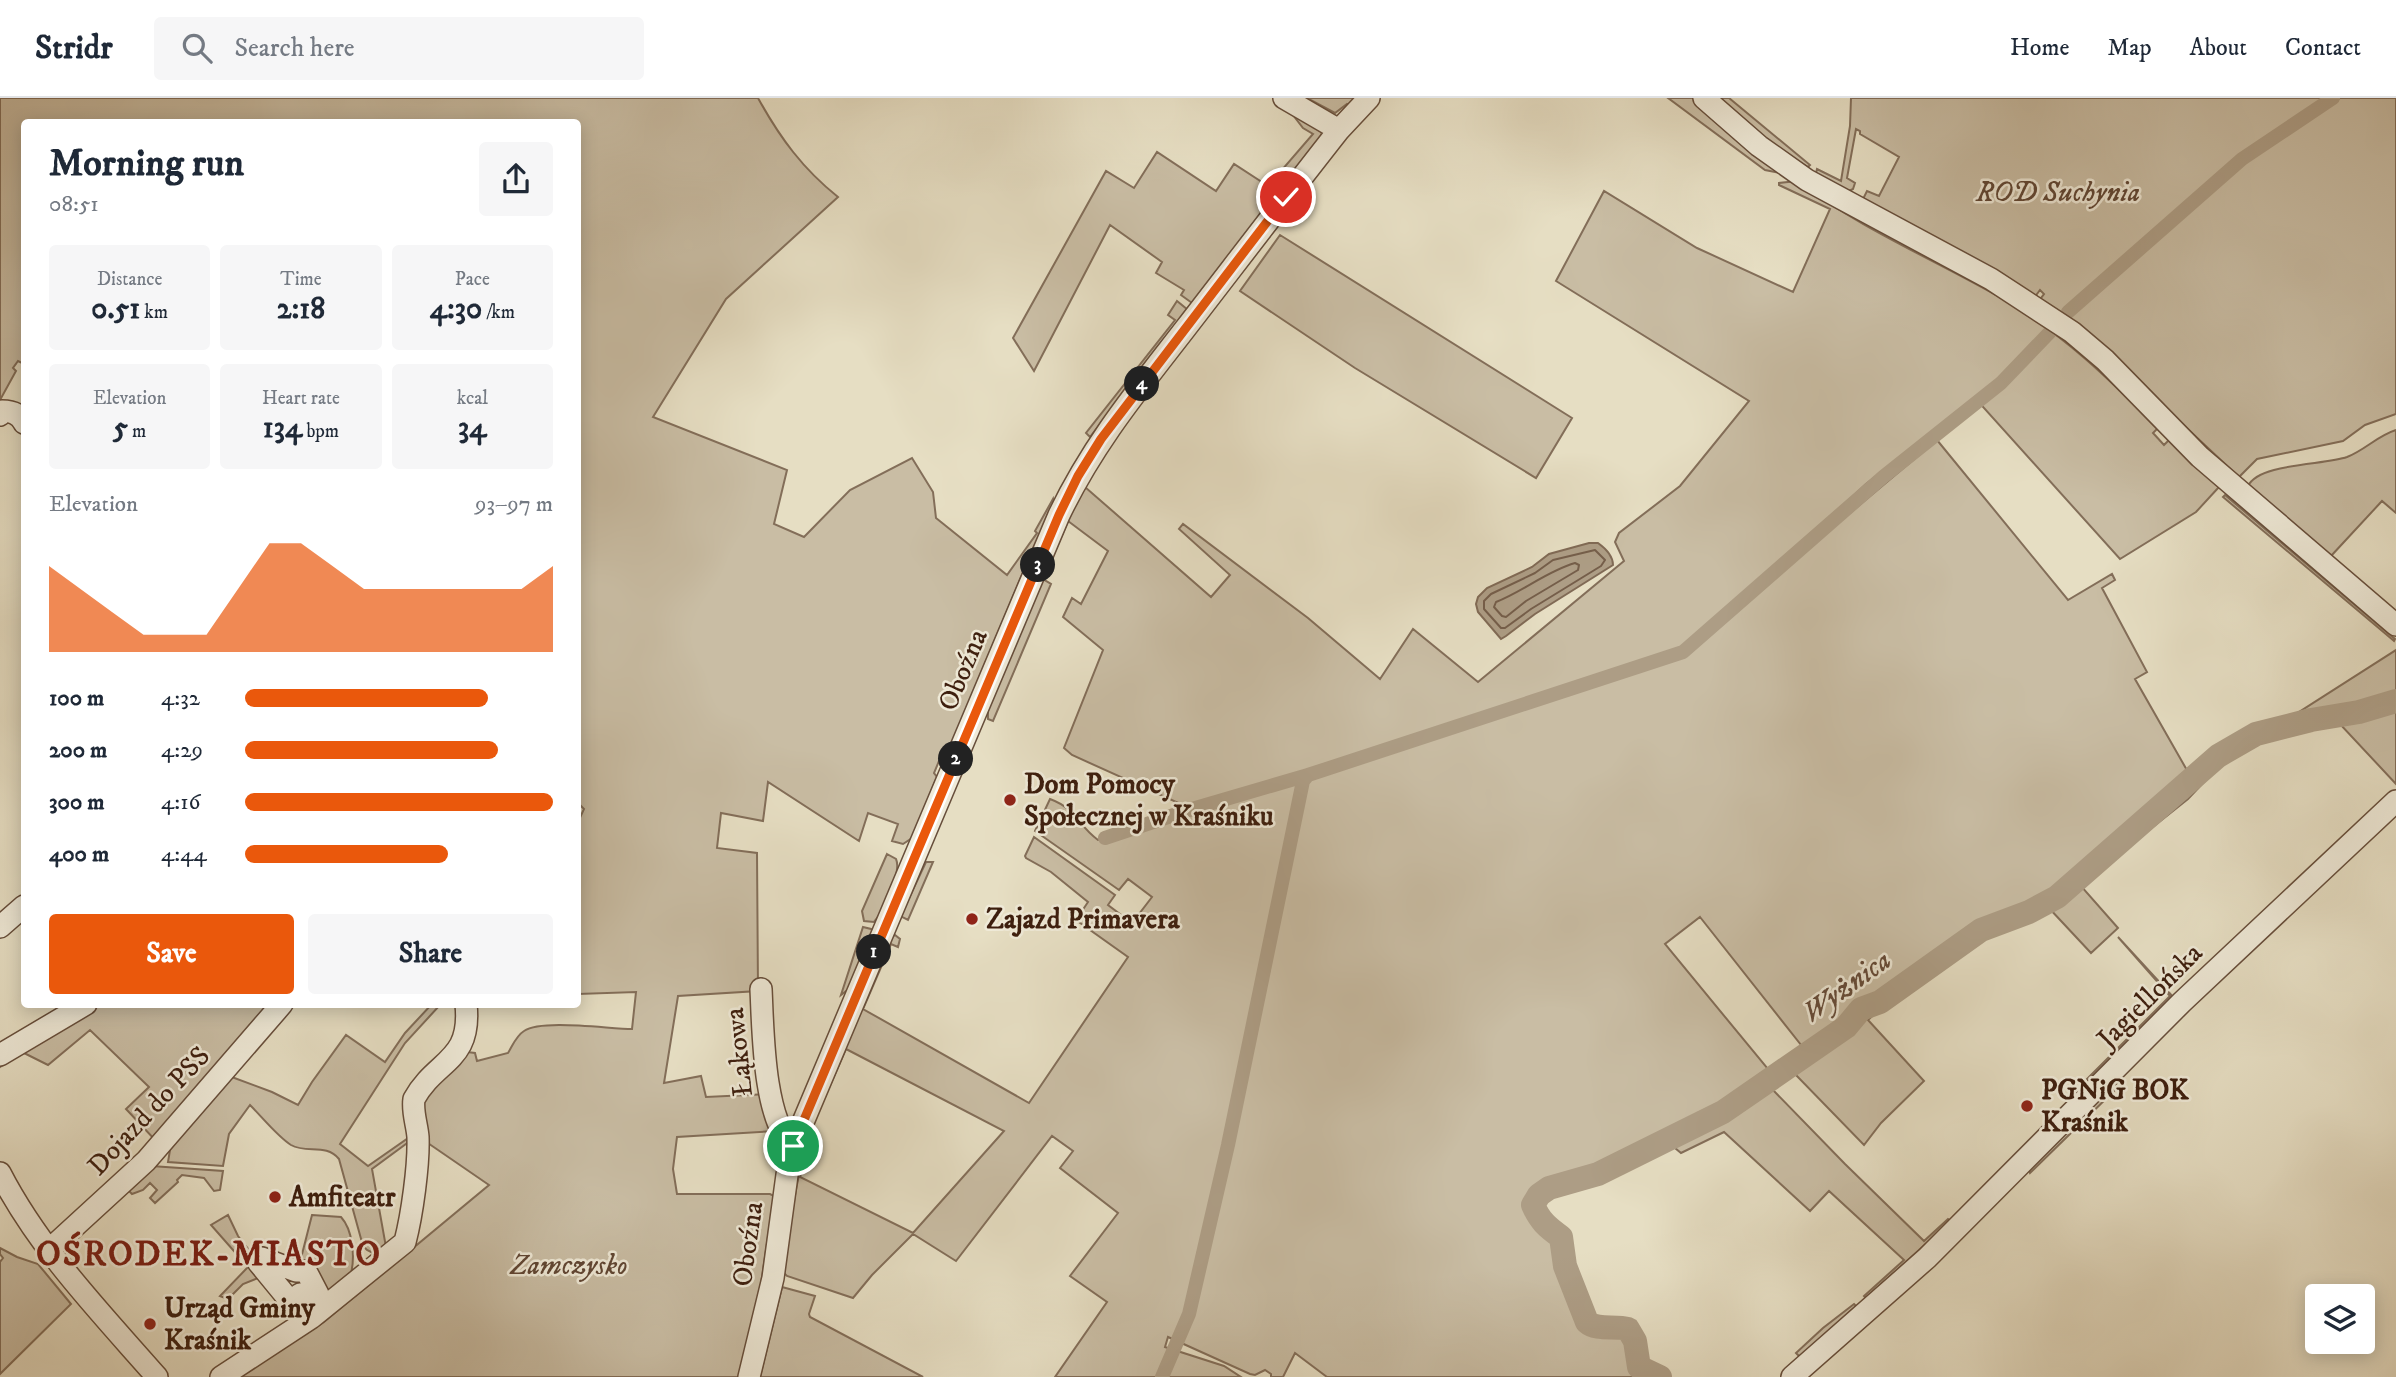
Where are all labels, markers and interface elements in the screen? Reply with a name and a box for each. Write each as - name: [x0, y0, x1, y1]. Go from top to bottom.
- search box: [154, 17, 644, 80]
- text: Stridr: [35, 28, 112, 69]
- icon: search: [178, 29, 216, 67]
- text: Search here: [234, 32, 355, 65]
- text: Home: [2010, 33, 2069, 63]
- text: Map: [2107, 33, 2152, 63]
- text: About: [2190, 33, 2247, 63]
- text: Contact: [2285, 33, 2361, 63]
- text: Morning run: [49, 140, 244, 188]
- button: share: [479, 142, 553, 216]
- pin: [1256, 167, 1316, 227]
- park label: ROD Suchynia: [1975, 175, 2140, 210]
- icon: check: [1267, 178, 1305, 216]
- text: 08:51: [49, 190, 99, 219]
- text: Distance: [97, 268, 162, 291]
- text: Time: [280, 268, 322, 291]
- text: Pace: [455, 268, 490, 291]
- text: 0.51: [91, 291, 140, 328]
- text: 2:18: [277, 291, 325, 328]
- text: 4:30: [430, 291, 482, 328]
- text: km: [140, 301, 168, 324]
- text: /km: [482, 301, 515, 324]
- pin: 4: [1124, 366, 1160, 402]
- text: 4: [1136, 372, 1147, 395]
- text: Elevation: [93, 387, 166, 410]
- text: Heart rate: [262, 387, 340, 410]
- text: kcal: [457, 387, 488, 410]
- text: 5: [113, 410, 128, 447]
- text: 134: [263, 410, 302, 447]
- text: 34: [458, 410, 487, 447]
- text: m: [128, 420, 146, 443]
- text: bpm: [302, 420, 339, 443]
- text: Elevation: [49, 490, 138, 519]
- text: 93–97 m: [475, 490, 553, 519]
- pin: 3: [1020, 547, 1056, 582]
- text: 3: [1034, 553, 1041, 576]
- street label: Oboźna: [930, 624, 996, 716]
- text: 100 m: [49, 684, 104, 713]
- text: 4:32: [161, 684, 200, 713]
- text: 200 m: [49, 736, 107, 765]
- text: 4:29: [161, 736, 203, 765]
- pin: 2: [939, 742, 974, 776]
- text: 2: [951, 747, 960, 770]
- place label: Dom Pomocy Społecznej w Kraśniku: [1024, 767, 1274, 834]
- text: 300 m: [49, 788, 105, 817]
- text: 4:16: [161, 788, 201, 817]
- marker: Dom Pomocy Społecznej w Kraśniku: [1002, 792, 1018, 808]
- text: 400 m: [49, 840, 109, 869]
- text: 4:44: [161, 840, 207, 869]
- place label: Zajazd Primavera: [986, 902, 1181, 937]
- marker: Zajazd Primavera: [964, 911, 980, 927]
- button: Save: [49, 914, 294, 994]
- button: Share: [308, 914, 553, 994]
- pin: 1: [856, 934, 892, 970]
- street label: Jagiellońska: [2088, 936, 2210, 1058]
- text: 1: [870, 940, 877, 963]
- water label: Wyżnica: [1795, 942, 1899, 1032]
- street label: Łąkowa: [717, 1006, 761, 1098]
- street label: Dojazd do PSS: [80, 1039, 218, 1183]
- place label: PGNiG BOK Kraśnik: [2041, 1073, 2190, 1140]
- marker: PGNiG BOK Kraśnik: [2019, 1098, 2035, 1114]
- pin: [763, 1116, 823, 1176]
- icon: arrive: [774, 1127, 812, 1165]
- place label: Amfiteatr: [288, 1180, 396, 1215]
- marker: Amfiteatr: [267, 1189, 283, 1205]
- street label: Oboźna: [725, 1199, 771, 1289]
- district label: OŚRODEK-MIASTO: [36, 1231, 382, 1277]
- park label: Zamczysko: [508, 1248, 628, 1283]
- map controls: [2305, 1284, 2375, 1354]
- button: layers: [2305, 1284, 2375, 1354]
- place label: Urząd Gminy Kraśnik: [164, 1291, 316, 1358]
- marker: Urząd Gminy Kraśnik: [142, 1316, 158, 1332]

